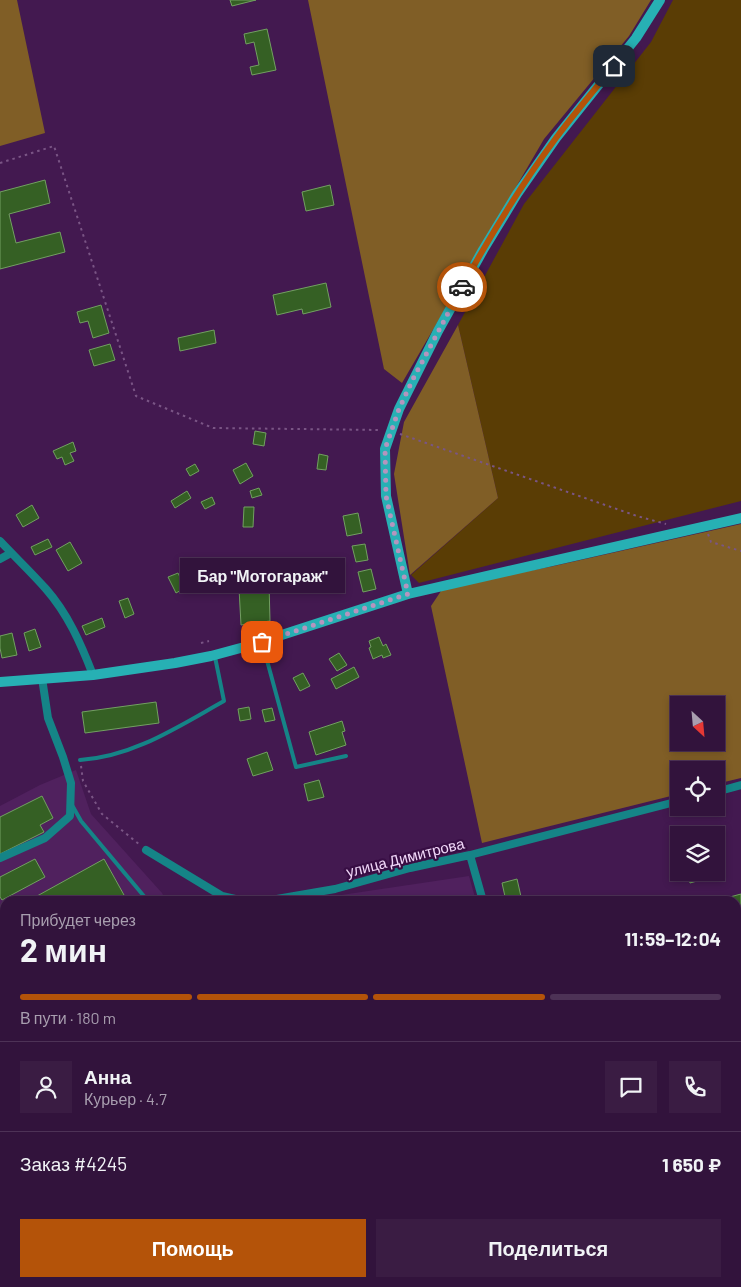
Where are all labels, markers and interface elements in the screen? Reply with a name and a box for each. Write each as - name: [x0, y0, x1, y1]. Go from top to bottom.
- pin: [593, 45, 635, 87]
- icon: home: [600, 52, 628, 80]
- courier: [437, 262, 487, 312]
- icon: car: [448, 273, 476, 301]
- callout: Бар "Мотогараж": [180, 557, 344, 592]
- text: Бар "Мотогараж": [197, 566, 328, 585]
- pin: [241, 621, 283, 663]
- icon: bag: [248, 628, 276, 656]
- north arrow: [670, 696, 725, 751]
- map controls: [670, 696, 725, 881]
- button: locate: [670, 761, 725, 816]
- button: layers: [670, 826, 725, 881]
- street label: улица Димитрова: [344, 833, 467, 880]
- text: Прибудет через: [20, 910, 136, 929]
- text: 11:59–12:04: [625, 927, 721, 950]
- text: 2 мин: [20, 930, 107, 968]
- text: В пути · 180 m: [20, 1008, 116, 1027]
- button: person: [20, 1061, 72, 1113]
- button: chat: [605, 1061, 657, 1113]
- button: phone: [669, 1061, 721, 1113]
- text: Анна: [84, 1065, 131, 1088]
- text: Курьер · 4.7: [84, 1089, 167, 1108]
- text: Заказ #4245: [20, 1152, 127, 1175]
- text: 1 650 ₽: [662, 1153, 721, 1176]
- button: Помощь: [20, 1219, 366, 1277]
- button: Поделиться: [376, 1219, 721, 1277]

